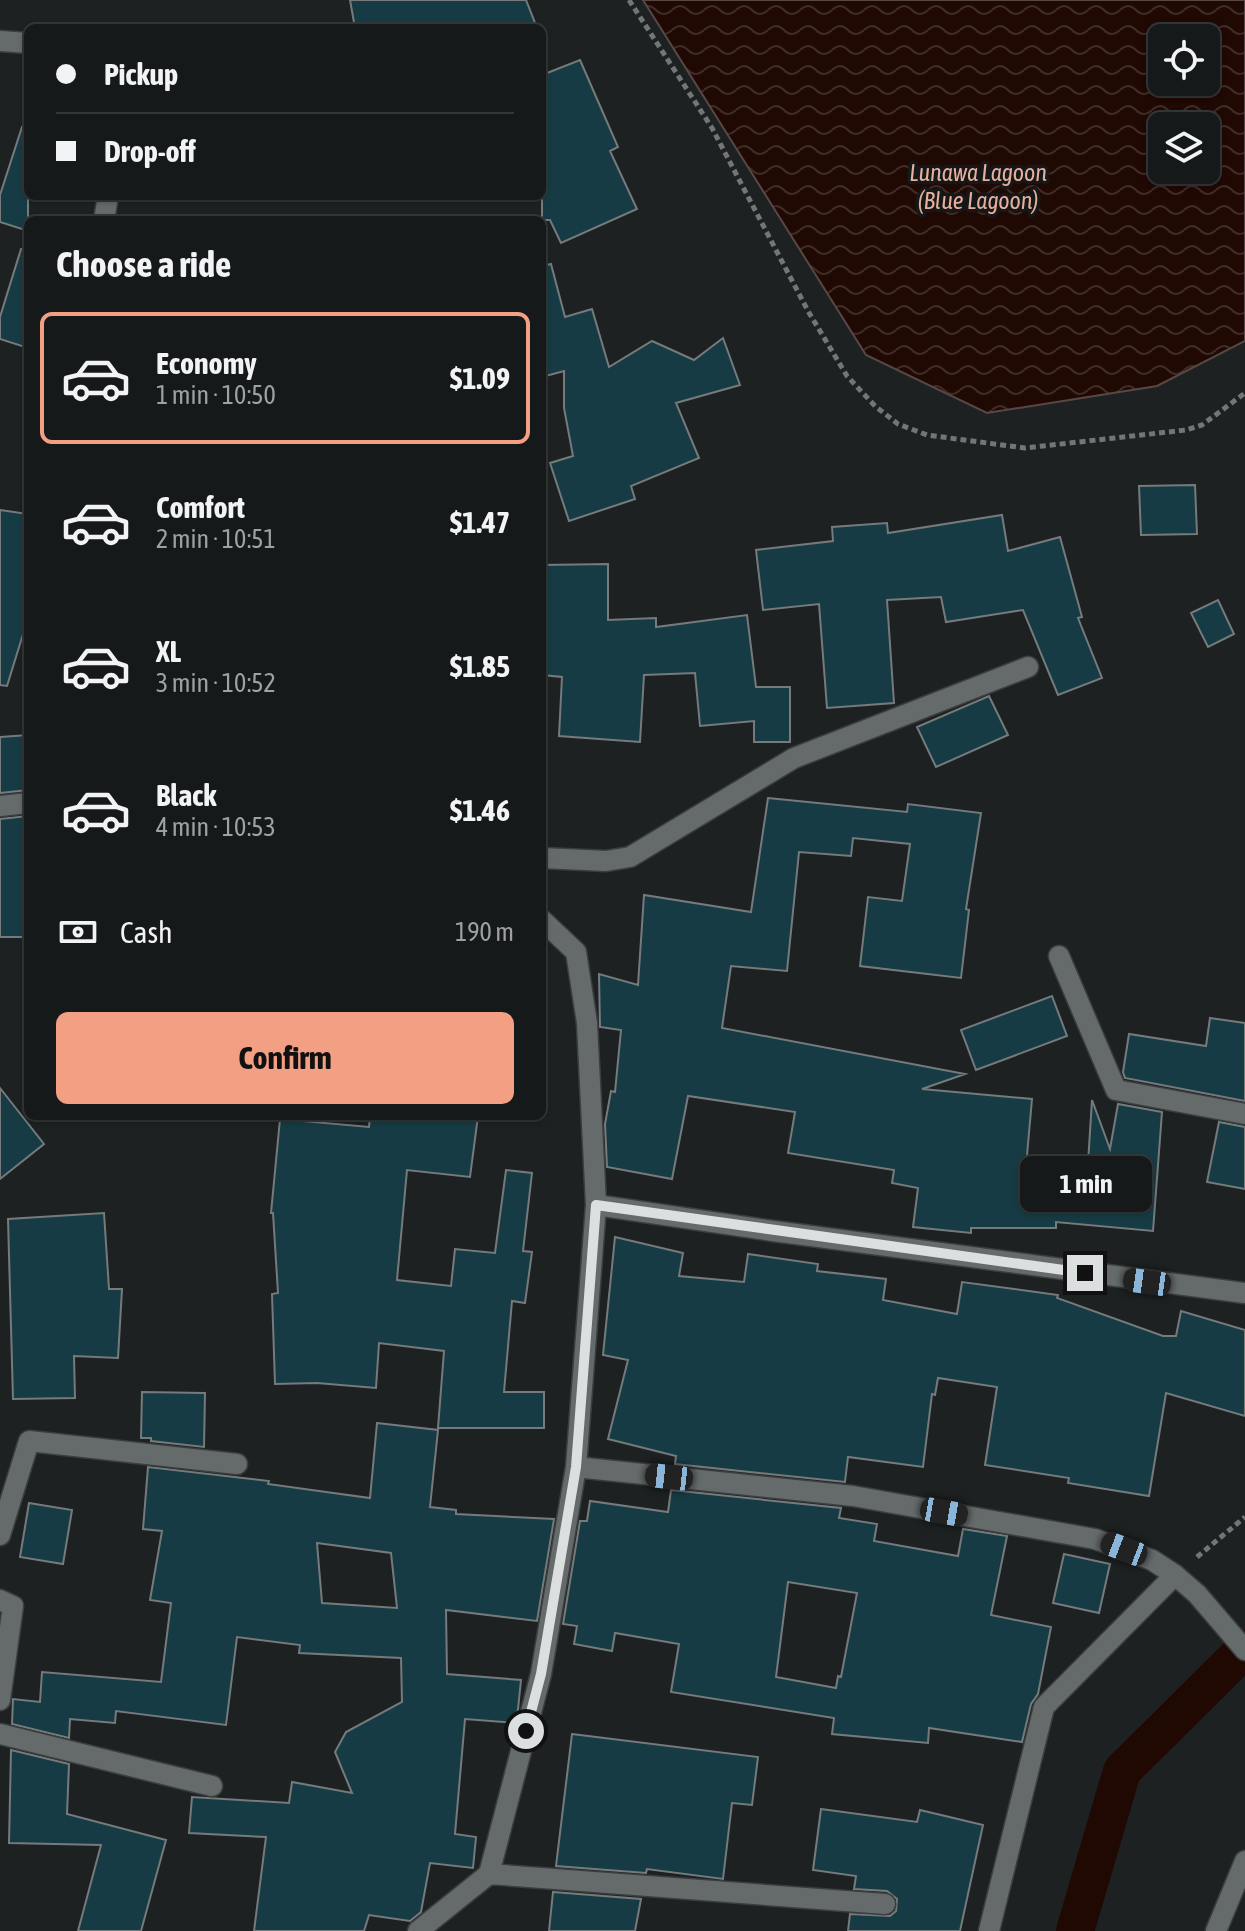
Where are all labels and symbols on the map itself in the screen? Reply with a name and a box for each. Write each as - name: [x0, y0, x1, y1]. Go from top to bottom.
- water label: Lunawa Lagoon (Blue Lagoon): [909, 159, 1047, 214]
- callout: 1 min: [1019, 1157, 1151, 1213]
- route end: [1067, 1255, 1103, 1291]
- car: [1122, 1267, 1172, 1297]
- car: [644, 1463, 694, 1491]
- car: [918, 1496, 970, 1528]
- car: [1097, 1529, 1151, 1569]
- route start: [508, 1713, 544, 1749]

